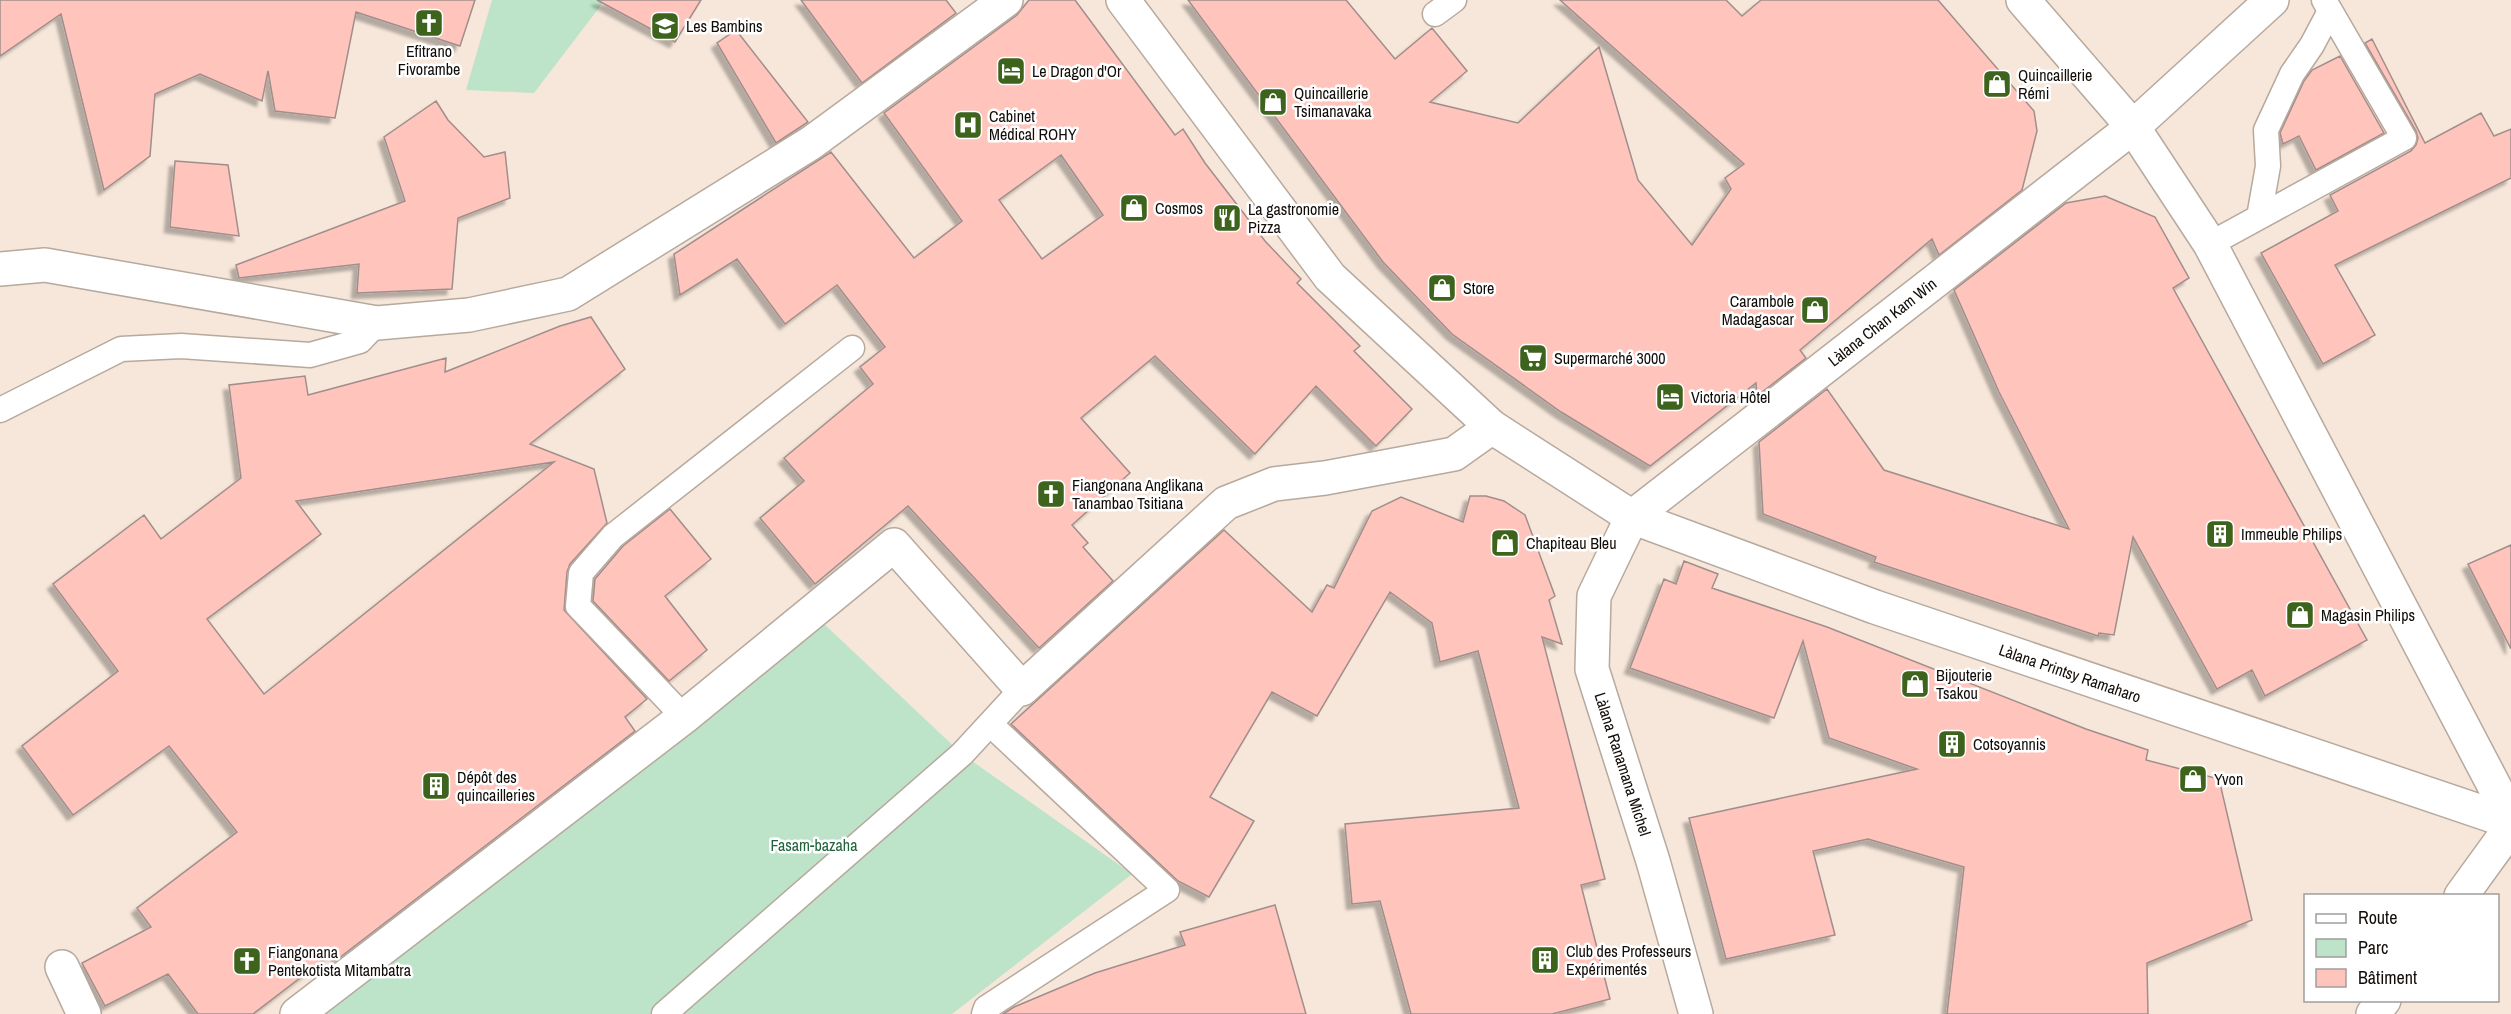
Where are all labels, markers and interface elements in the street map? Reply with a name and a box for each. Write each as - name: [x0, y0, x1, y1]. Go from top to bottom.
- church icon: Efitrano Fivorambe: [413, 7, 445, 39]
- school or university icon: Les Bambins: [649, 10, 681, 42]
- place label: Les Bambins: [686, 15, 763, 37]
- place label: Efitrano Fivorambe: [398, 40, 460, 80]
- hotel icon: Le Dragon d'Or: [995, 55, 1027, 87]
- place label: Le Dragon d'Or: [1032, 60, 1122, 82]
- place label: Quincaillerie Rémi: [2018, 64, 2092, 104]
- shop icon: Quincaillerie Rémi: [1981, 68, 2013, 100]
- place label: Quincaillerie Tsimanavaka: [1294, 82, 1372, 122]
- shop icon: Quincaillerie Tsimanavaka: [1257, 86, 1289, 118]
- place label: Cabinet Médical ROHY: [989, 105, 1077, 145]
- hospital icon: Cabinet Médical ROHY: [952, 109, 984, 141]
- shop icon: Cosmos: [1118, 192, 1150, 224]
- place label: Cosmos: [1155, 197, 1203, 219]
- place label: La gastronomie Pizza: [1248, 198, 1339, 238]
- restaurant icon: La gastronomie Pizza: [1211, 202, 1243, 234]
- shop icon: Store: [1426, 272, 1458, 304]
- street label: Làlana Chan Kam Win: [1823, 273, 1941, 371]
- place label: Store: [1463, 277, 1494, 299]
- place label: Carambole Madagascar: [1722, 290, 1795, 330]
- shop icon: Carambole Madagascar: [1799, 294, 1831, 326]
- supermarket icon: Supermarché 3000: [1517, 342, 1549, 374]
- place label: Supermarché 3000: [1554, 347, 1666, 369]
- hotel icon: Victoria Hôtel: [1654, 381, 1686, 413]
- place label: Victoria Hôtel: [1691, 386, 1770, 408]
- place label: Fiangonana Anglikana Tanambao Tsitiana: [1072, 474, 1204, 514]
- church icon: Fiangonana Anglikana Tanambao Tsitiana: [1035, 478, 1067, 510]
- building icon: Immeuble Philips: [2204, 518, 2236, 550]
- place label: Immeuble Philips: [2241, 523, 2342, 545]
- shop icon: Chapiteau Bleu: [1489, 527, 1521, 559]
- place label: Chapiteau Bleu: [1526, 532, 1616, 554]
- shop icon: Magasin Philips: [2284, 599, 2316, 631]
- place label: Magasin Philips: [2321, 604, 2415, 626]
- street label: Làlana Printsy Ramaharo: [1996, 638, 2144, 708]
- place label: Bijouterie Tsakou: [1936, 664, 1992, 704]
- shop icon: Bijouterie Tsakou: [1899, 668, 1931, 700]
- street label: Làlana Ranamana Michel: [1589, 690, 1657, 839]
- building icon: Cotsoyannis: [1936, 728, 1968, 760]
- place label: Cotsoyannis: [1973, 733, 2046, 755]
- shop icon: Yvon: [2177, 763, 2209, 795]
- place label: Dépôt des quincailleries: [457, 766, 535, 806]
- place label: Yvon: [2214, 768, 2243, 790]
- building icon: Dépôt des quincailleries: [420, 770, 452, 802]
- park label: Fasam-bazaha: [771, 834, 858, 856]
- legend: [2304, 894, 2499, 1002]
- text: Route: [2358, 905, 2397, 930]
- text: Parc: [2358, 935, 2388, 960]
- place label: Club des Professeurs Expérimentés: [1566, 940, 1691, 980]
- place label: Fiangonana Pentekotista Mitambatra: [268, 941, 412, 981]
- building icon: Club des Professeurs Expérimentés: [1529, 944, 1561, 976]
- church icon: Fiangonana Pentekotista Mitambatra: [231, 945, 263, 977]
- text: Bâtiment: [2358, 965, 2417, 990]

